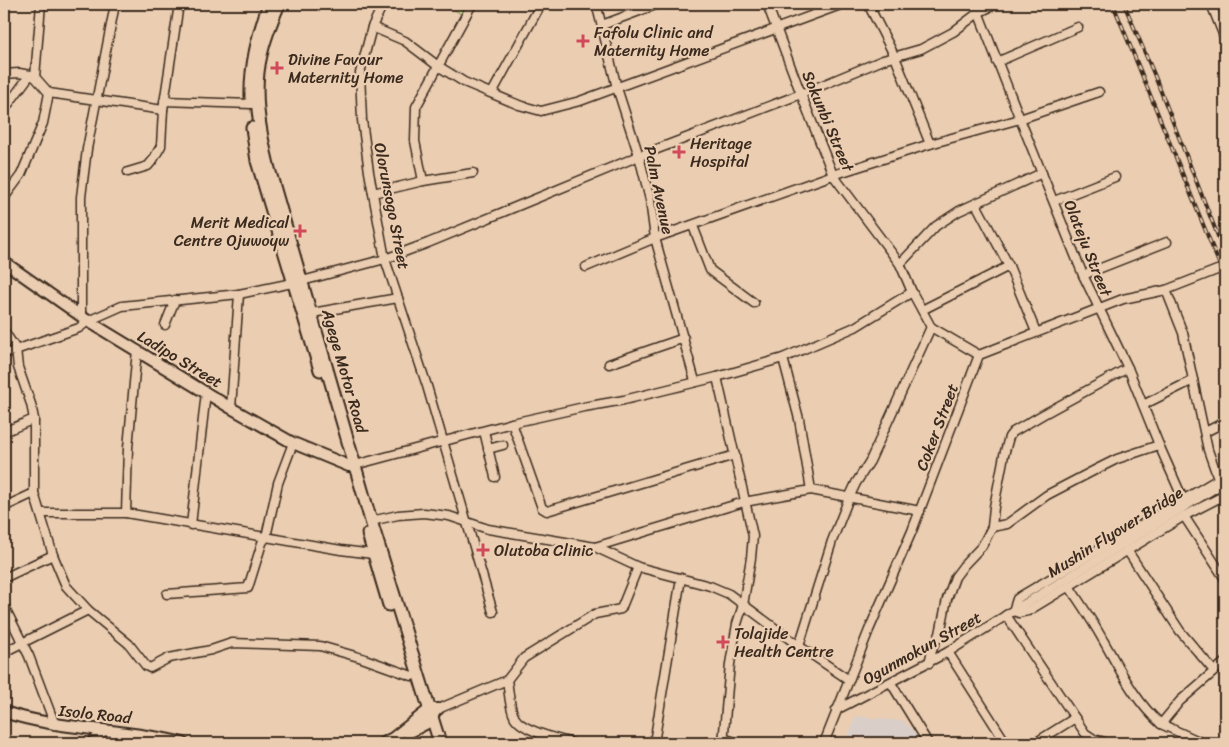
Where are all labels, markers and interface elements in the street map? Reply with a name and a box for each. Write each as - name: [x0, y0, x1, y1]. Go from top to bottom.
- place label: Fafolu Clinic and Maternity Home: [594, 18, 714, 65]
- marker: Fafolu Clinic and Maternity Home: [576, 34, 590, 48]
- place label: Divine Favour Maternity Home: [288, 45, 403, 92]
- marker: Divine Favour Maternity Home: [270, 61, 284, 75]
- street label: Sokunbi Street: [794, 66, 863, 177]
- place label: Heritage Hospital: [690, 129, 752, 176]
- street label: Olorunsogo Street: [366, 140, 418, 272]
- street label: Palm Avenue: [635, 143, 683, 237]
- marker: Heritage Hospital: [672, 145, 686, 159]
- street label: Olateju Street: [1055, 195, 1121, 301]
- place label: Merit Medical Centre Ojuwoyw: [174, 208, 290, 255]
- marker: Merit Medical Centre Ojuwoyw: [293, 224, 307, 238]
- street label: Agege Motor Road: [313, 305, 377, 438]
- street label: Ladipo Street: [132, 322, 228, 396]
- street label: Coker Street: [907, 379, 967, 475]
- street label: Mushin Flyover Bridge: [1041, 478, 1189, 586]
- place label: Olutoba Clinic: [494, 536, 593, 565]
- marker: Olutoba Clinic: [476, 543, 490, 557]
- street label: Ogunmokun Street: [857, 603, 987, 693]
- place label: Tolajide Health Centre: [734, 619, 834, 666]
- marker: Tolajide Health Centre: [716, 635, 730, 649]
- street label: Isolo Road: [56, 696, 134, 732]

